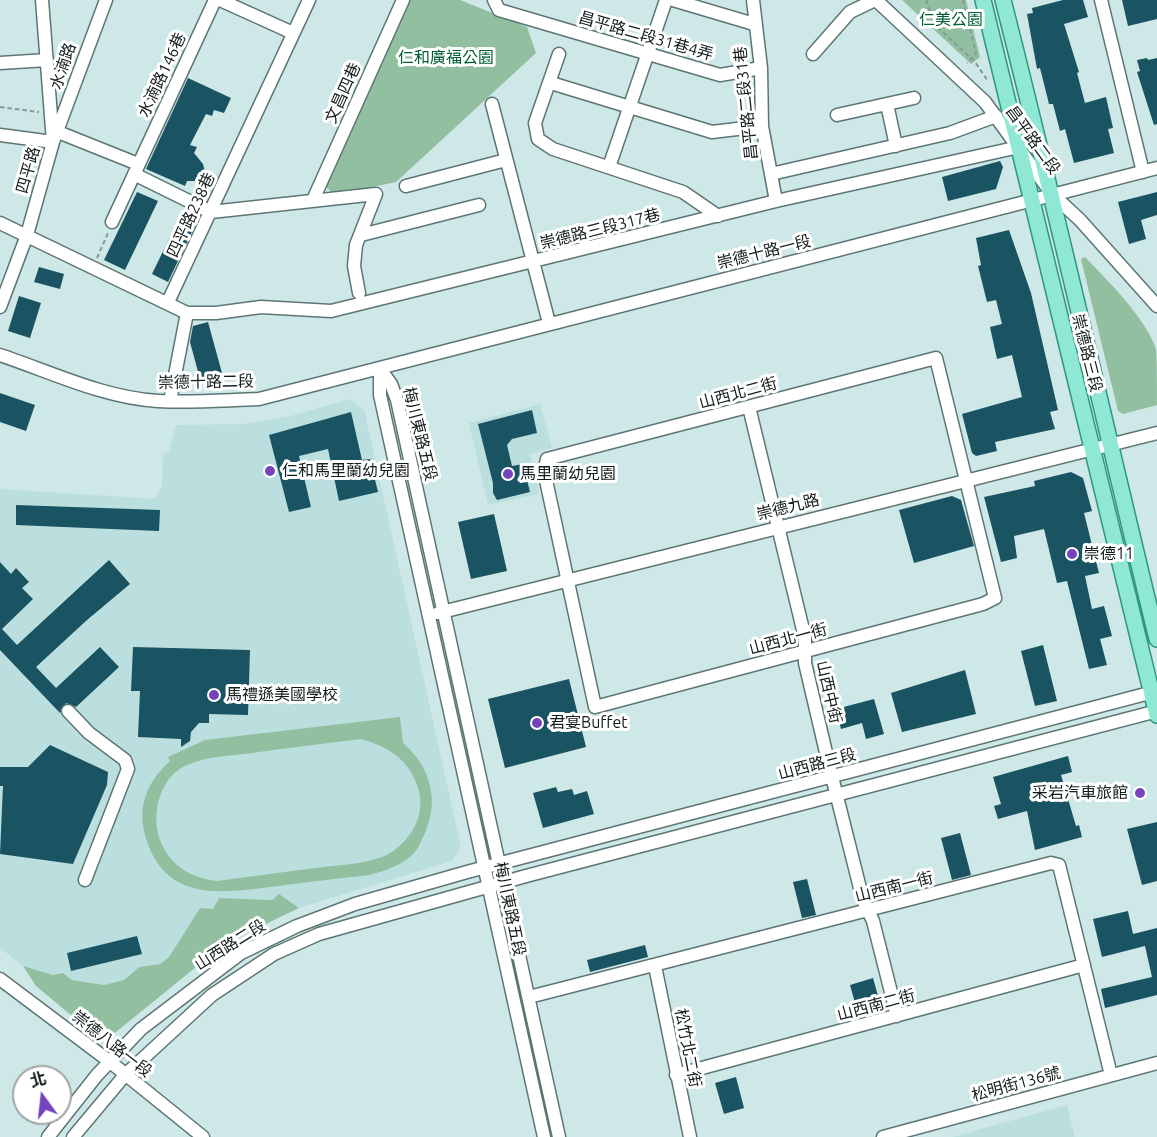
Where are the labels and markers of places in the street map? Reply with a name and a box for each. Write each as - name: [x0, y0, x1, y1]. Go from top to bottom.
- place label: 仁和馬里蘭幼兒園: [282, 461, 410, 481]
- marker: 仁和馬里蘭幼兒園: [263, 464, 277, 478]
- place label: 馬里蘭幼兒園: [520, 464, 616, 484]
- marker: 馬里蘭幼兒園: [501, 467, 515, 481]
- place label: 崇德11: [1084, 544, 1134, 564]
- marker: 崇德11: [1065, 547, 1079, 561]
- place label: 馬禮遜美國學校: [226, 685, 338, 705]
- marker: 馬禮遜美國學校: [207, 688, 221, 702]
- place label: 君宴Buffet: [549, 713, 628, 733]
- marker: 君宴Buffet: [530, 716, 544, 730]
- place label: 采岩汽車旅館: [1032, 783, 1128, 803]
- marker: 采岩汽車旅館: [1133, 786, 1147, 800]

